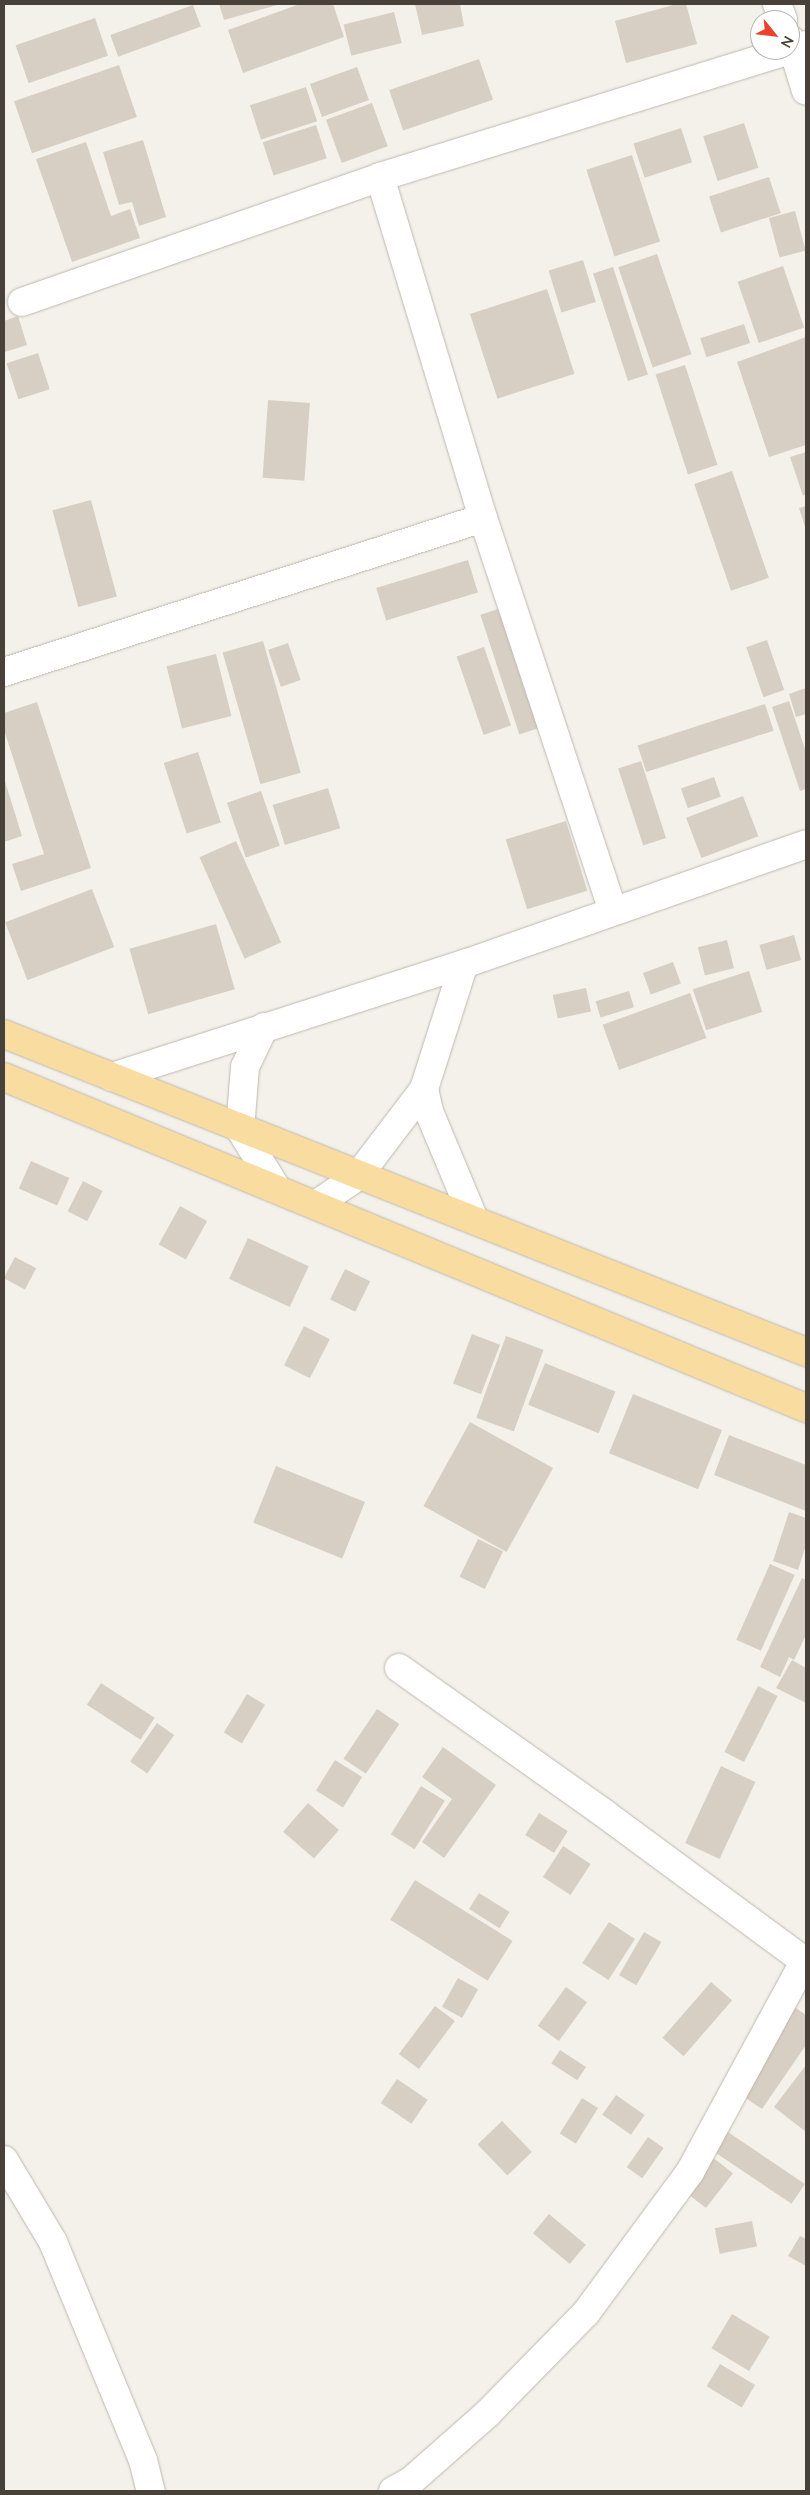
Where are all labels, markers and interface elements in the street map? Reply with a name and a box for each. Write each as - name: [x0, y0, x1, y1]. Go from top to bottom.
- north arrow: [750, 10, 800, 60]
- text: N: [778, 33, 798, 51]

